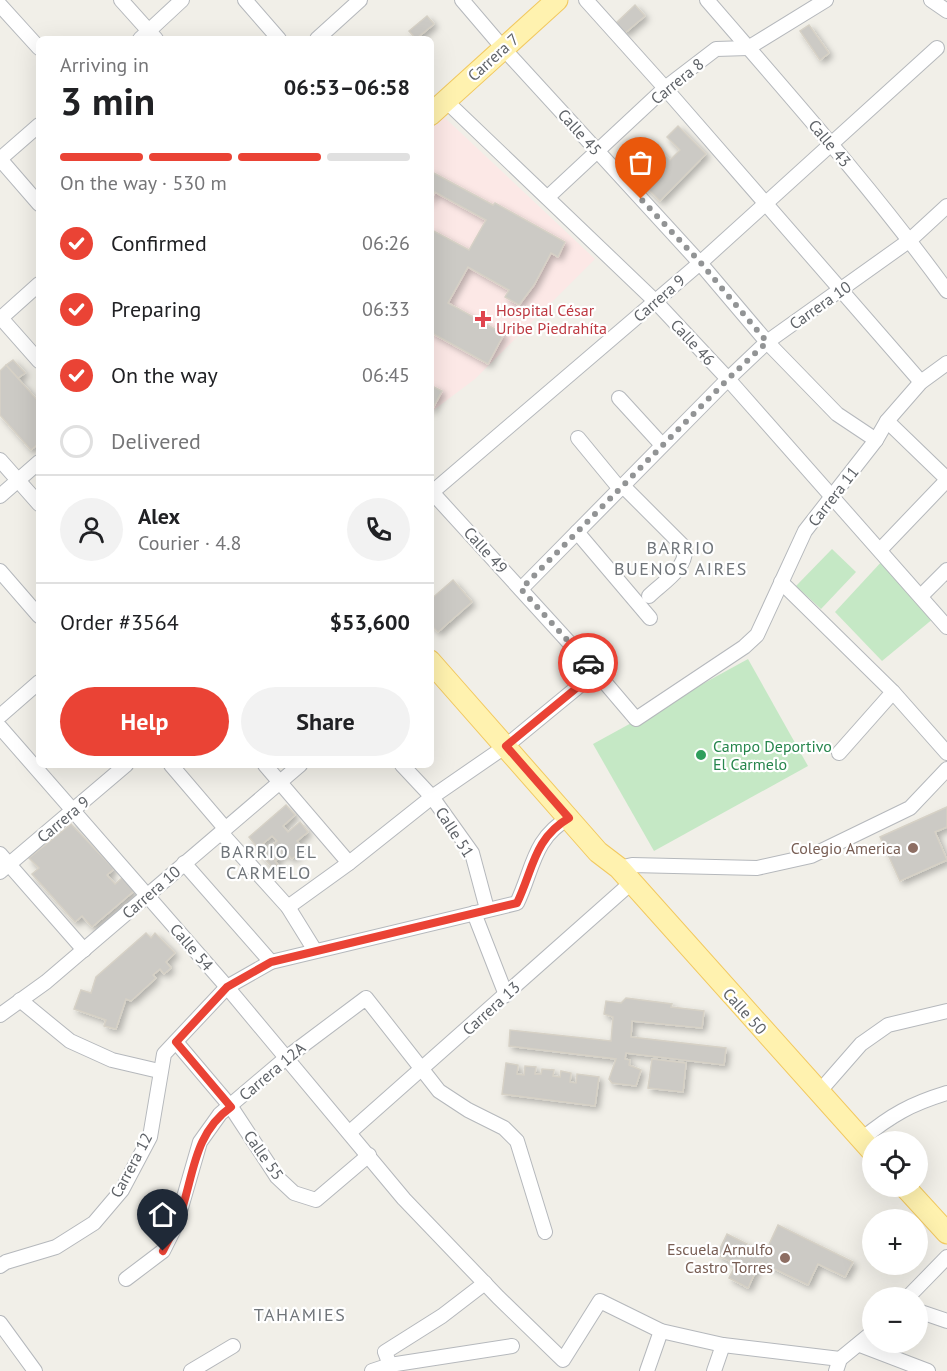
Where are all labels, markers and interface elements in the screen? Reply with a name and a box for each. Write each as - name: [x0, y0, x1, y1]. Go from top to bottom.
- street label: Carrera 7: [463, 29, 523, 85]
- text: Arriving in: [60, 52, 149, 78]
- street label: Carrera 8: [647, 54, 707, 108]
- text: 06:53–06:58: [284, 73, 410, 101]
- text: 3 min: [60, 75, 155, 126]
- street label: Calle 45: [554, 105, 606, 159]
- street label: Calle 43: [804, 115, 856, 171]
- pin: [615, 137, 666, 199]
- icon: bag: [624, 146, 657, 179]
- text: On the way · 530 m: [60, 170, 227, 196]
- icon: check: [60, 227, 93, 260]
- text: Confirmed: [111, 229, 207, 257]
- text: 06:26: [362, 230, 410, 256]
- street label: Carrera 9: [629, 270, 689, 326]
- street label: Carrera 10: [785, 276, 855, 334]
- icon: check: [60, 293, 93, 326]
- text: Preparing: [111, 295, 201, 323]
- text: 06:33: [362, 296, 410, 322]
- place label: Hospital César Uribe Piedrahíta: [496, 300, 607, 338]
- marker: Hospital César Uribe Piedrahíta: [474, 310, 492, 328]
- street label: Calle 46: [667, 315, 719, 369]
- icon: check: [60, 359, 93, 392]
- text: On the way: [111, 361, 218, 389]
- text: 06:45: [362, 362, 410, 388]
- text: Delivered: [111, 427, 201, 455]
- street label: Carrera 11: [803, 462, 863, 530]
- button: person: [60, 498, 123, 561]
- button: phone: [347, 498, 410, 561]
- text: Alex: [138, 502, 180, 530]
- street label: Calle 49: [460, 523, 512, 577]
- text: Courier · 4.8: [138, 530, 241, 556]
- district label: BARRIO BUENOS AIRES: [614, 536, 748, 580]
- text: Order #3564: [60, 608, 179, 636]
- text: $53,600: [330, 608, 410, 636]
- courier: [558, 633, 618, 693]
- icon: car: [572, 647, 605, 680]
- button: Help: [60, 687, 229, 756]
- button: Share: [241, 687, 410, 756]
- place label: Campo Deportivo El Carmelo: [713, 736, 832, 774]
- marker: Campo Deportivo El Carmelo: [694, 748, 708, 762]
- street label: Carrera 9: [33, 791, 93, 847]
- street label: Calle 51: [431, 803, 479, 861]
- place label: Colegio America: [791, 838, 901, 858]
- district label: BARRIO EL CARMELO: [220, 840, 318, 884]
- marker: Colegio America: [906, 841, 920, 855]
- street label: Carrera 10: [118, 861, 185, 923]
- street label: Calle 54: [166, 919, 218, 975]
- street label: Carrera 13: [458, 977, 524, 1039]
- street label: Calle 50: [719, 984, 771, 1039]
- street label: Carrera 12A: [235, 1037, 310, 1104]
- street label: Calle 55: [240, 1126, 288, 1184]
- street label: Carrera 12: [106, 1129, 156, 1201]
- map controls: [862, 1131, 928, 1353]
- button: locate: [862, 1131, 928, 1197]
- pin: [137, 1189, 188, 1251]
- icon: home: [146, 1198, 179, 1231]
- button: +: [862, 1209, 928, 1275]
- place label: Escuela Arnulfo Castro Torres: [667, 1239, 773, 1277]
- marker: Escuela Arnulfo Castro Torres: [778, 1251, 792, 1265]
- button: −: [862, 1287, 928, 1353]
- district label: TAHAMIES: [254, 1303, 346, 1326]

